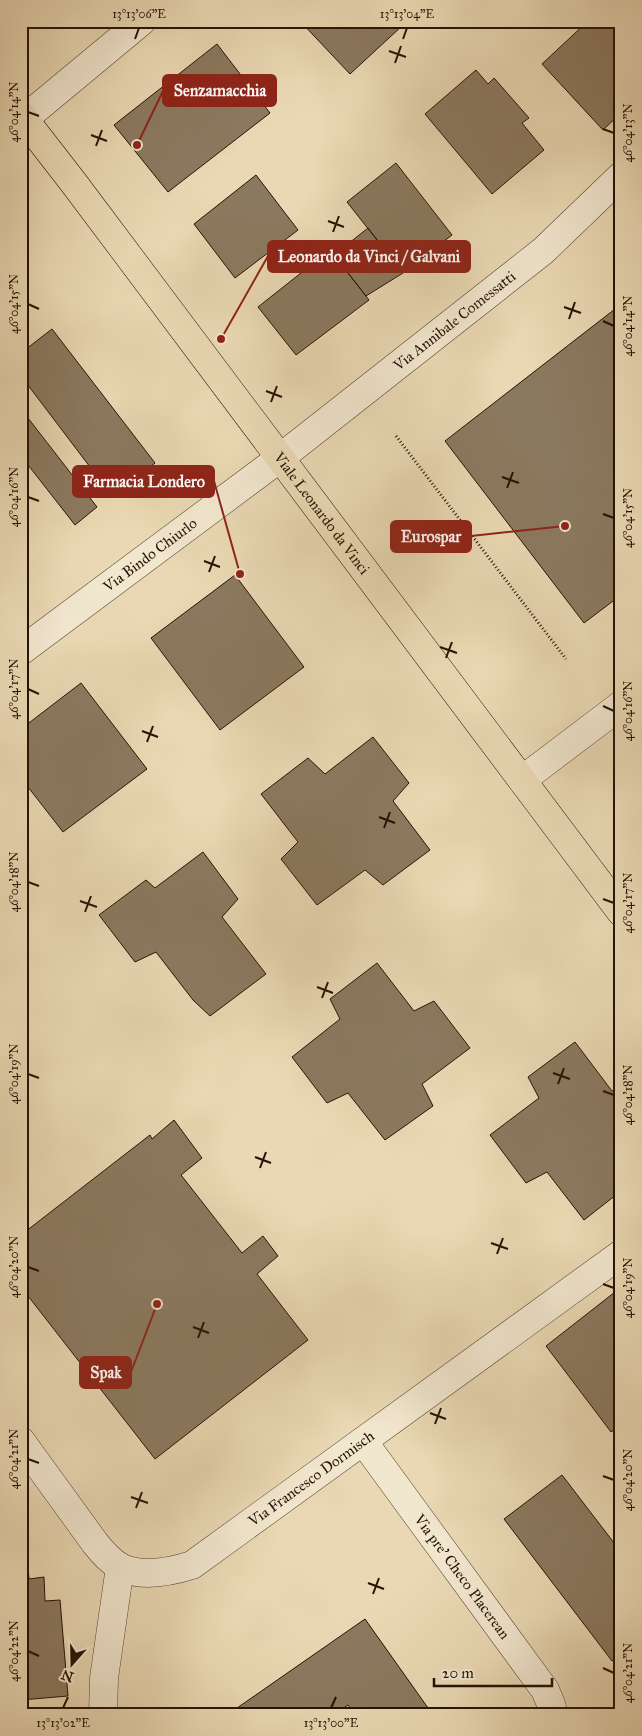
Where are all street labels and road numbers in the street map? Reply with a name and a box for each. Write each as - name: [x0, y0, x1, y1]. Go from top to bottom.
- street label: Via Annibale Comessatti: [389, 267, 519, 375]
- street label: Viale Leonardo da Vinci: [269, 448, 373, 578]
- street label: Via Bindo Chiurlo: [99, 514, 201, 596]
- street label: Via Francesco Dormisch: [244, 1427, 378, 1531]
- street label: Via pre' Checo Placerean: [410, 1510, 514, 1643]

